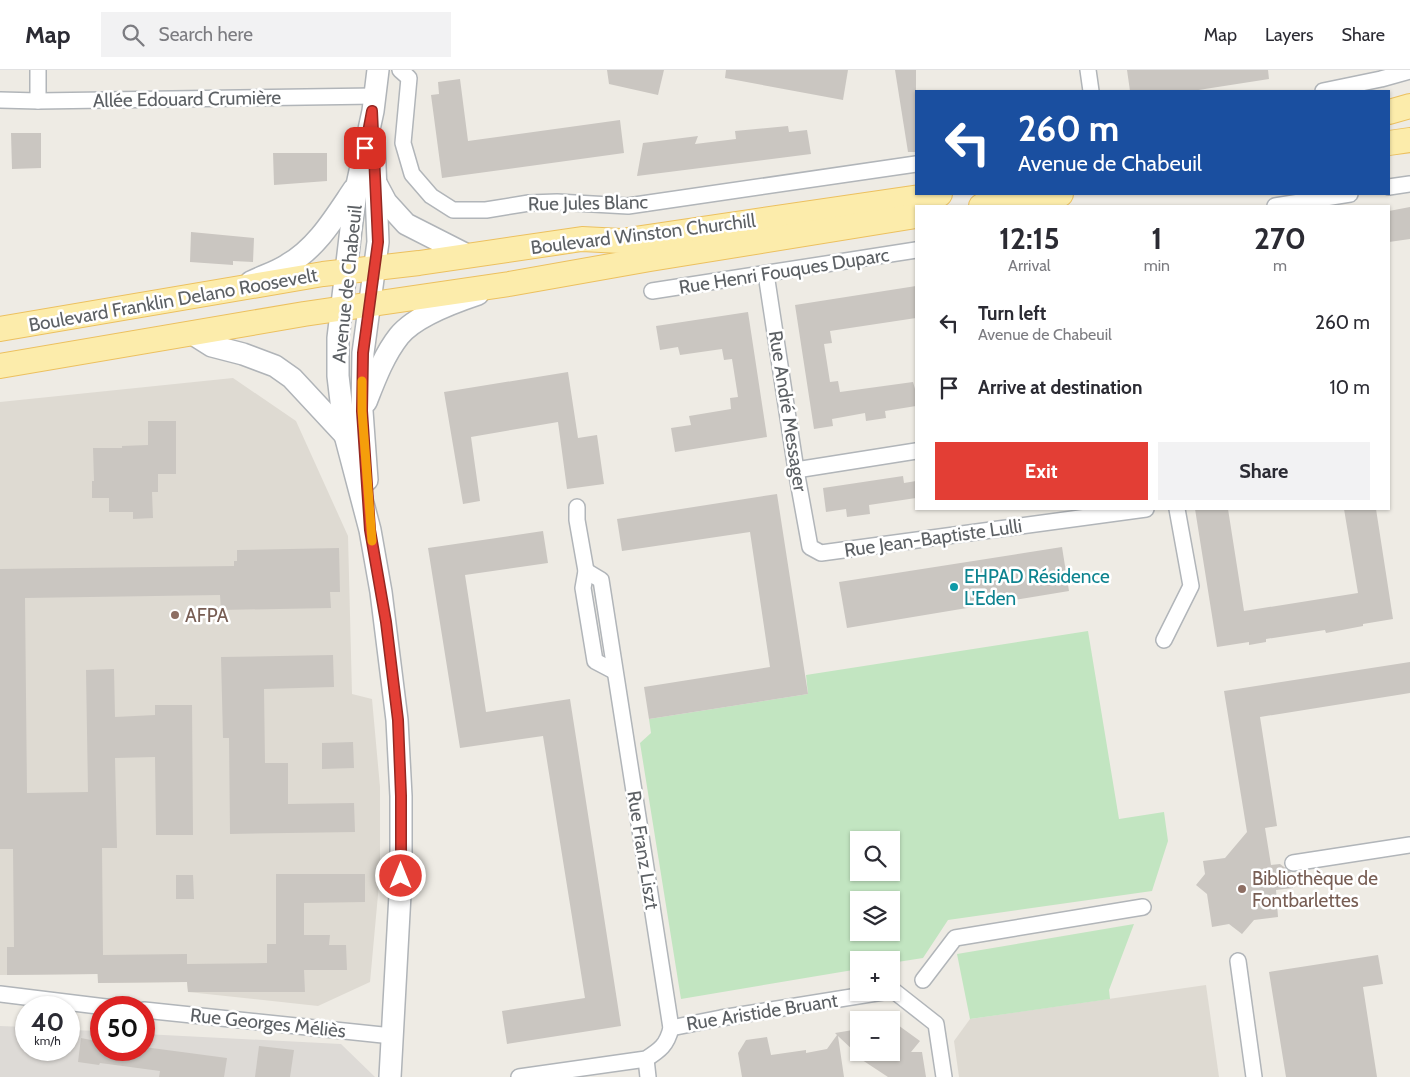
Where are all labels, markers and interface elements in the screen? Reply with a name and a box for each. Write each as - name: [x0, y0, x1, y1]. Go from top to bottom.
- search box: [101, 12, 451, 57]
- text: Map: [25, 20, 71, 49]
- icon: search: [119, 21, 147, 49]
- text: Search here: [159, 23, 253, 46]
- text: Map: [1204, 24, 1237, 46]
- text: Layers: [1265, 24, 1314, 46]
- text: Share: [1342, 24, 1385, 46]
- street label: Allée Edouard Crumière: [93, 86, 282, 112]
- text: 260 m: [1018, 107, 1119, 150]
- icon: left: [935, 110, 1000, 175]
- pin: [344, 127, 386, 169]
- icon: arrive: [351, 134, 379, 162]
- text: Avenue de Chabeuil: [1018, 150, 1202, 177]
- street label: Rue Jules Blanc: [528, 190, 649, 216]
- street label: Avenue de Chabeuil: [327, 203, 367, 364]
- street label: Boulevard Winston Churchill: [529, 209, 757, 259]
- text: 12:15: [999, 220, 1060, 257]
- text: 1: [1151, 220, 1162, 257]
- text: 270: [1254, 220, 1306, 257]
- street label: Rue Henri Fouques Duparc: [677, 243, 891, 299]
- text: Arrival: [1008, 256, 1051, 275]
- text: min: [1144, 256, 1170, 275]
- text: m: [1273, 256, 1287, 275]
- street label: Boulevard Franklin Delano Roosevelt: [27, 263, 320, 337]
- text: Turn left: [978, 302, 1046, 325]
- icon: left: [935, 309, 963, 337]
- text: 260 m: [1315, 311, 1370, 334]
- text: Avenue de Chabeuil: [978, 325, 1112, 344]
- street label: Rue André Messager: [764, 329, 812, 493]
- icon: arrive: [935, 374, 963, 402]
- text: Arrive at destination: [978, 376, 1142, 399]
- text: 10 m: [1330, 376, 1370, 399]
- button: Exit: [935, 442, 1148, 500]
- button: Share: [1158, 442, 1370, 500]
- street label: Rue Jean-Baptiste Lulli: [843, 514, 1023, 562]
- place label: EHPAD Résidence L'Eden: [964, 565, 1110, 610]
- marker: EHPAD Résidence L'Eden: [948, 581, 960, 593]
- place label: AFPA: [185, 604, 229, 627]
- marker: AFPA: [169, 609, 181, 621]
- street label: Rue Franz Liszt: [622, 789, 664, 912]
- map controls: [850, 831, 900, 1061]
- button: search: [850, 831, 900, 881]
- position arrow: [374, 849, 426, 901]
- place label: Bibliothèque de Fontbarlettes: [1252, 867, 1378, 912]
- marker: Bibliothèque de Fontbarlettes: [1236, 883, 1248, 895]
- button: layers: [850, 891, 900, 941]
- button: +: [850, 951, 900, 1001]
- street label: Rue Aristide Bruant: [685, 989, 840, 1035]
- speed limit sign: 50: [90, 996, 155, 1061]
- street label: Rue Georges Méliès: [189, 1003, 347, 1043]
- text: 40: [31, 1007, 64, 1037]
- button: −: [850, 1011, 900, 1061]
- text: km/h: [34, 1033, 61, 1048]

